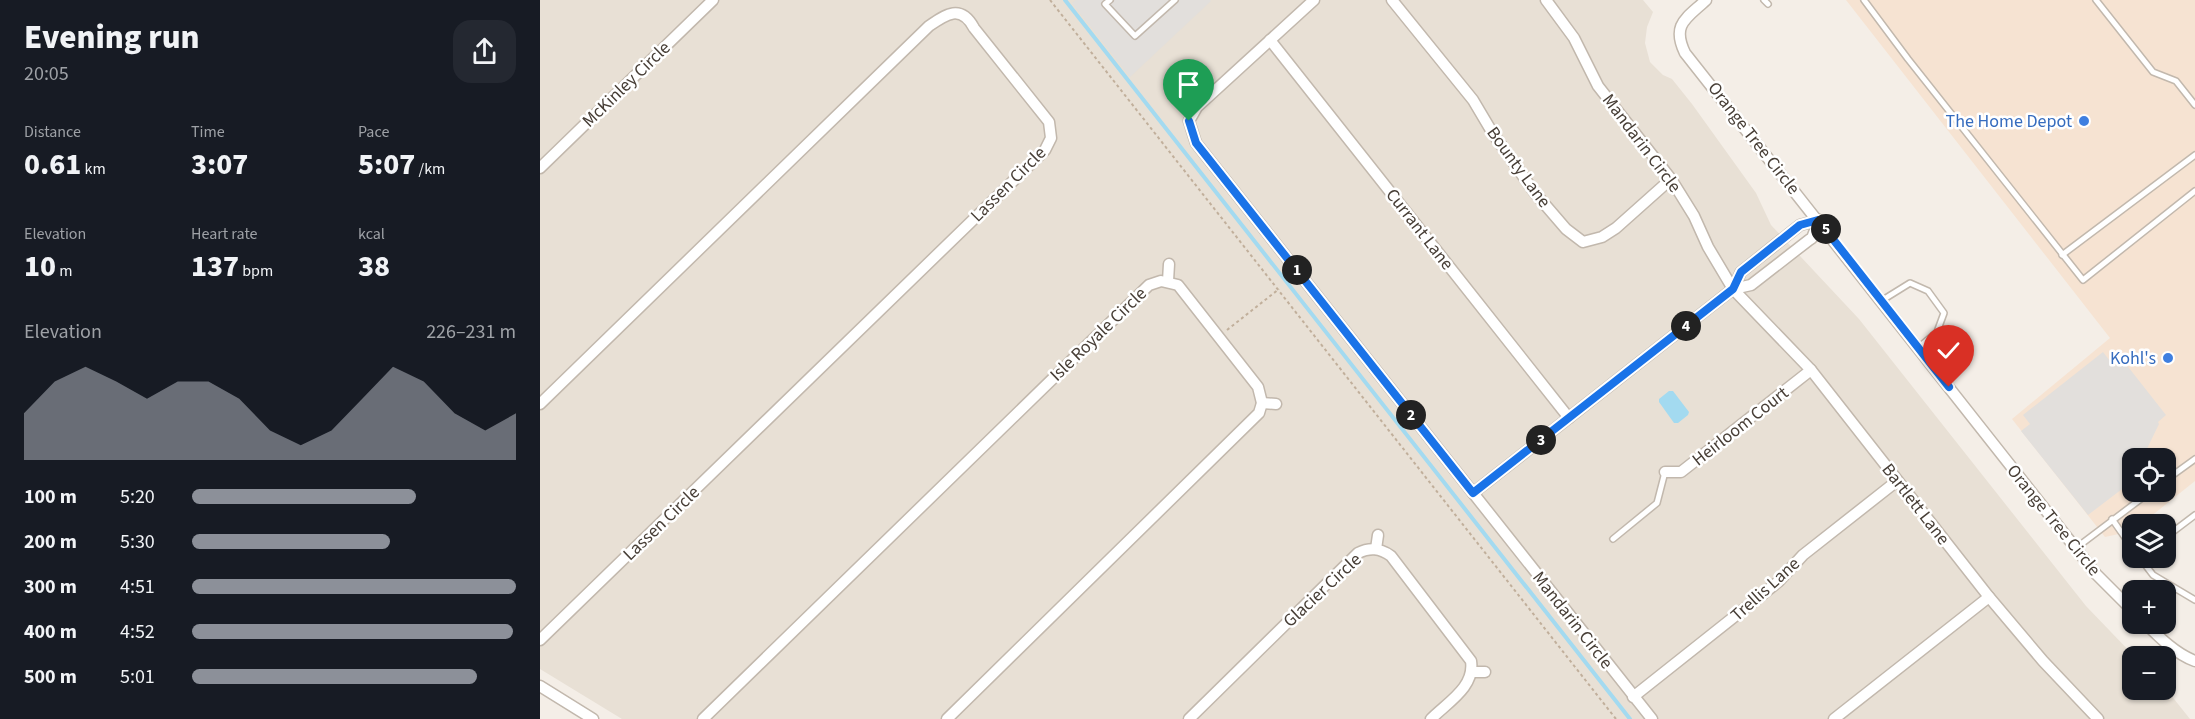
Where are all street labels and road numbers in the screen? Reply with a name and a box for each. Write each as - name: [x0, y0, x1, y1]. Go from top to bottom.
- street label: McKinley Circle: [577, 36, 676, 133]
- street label: Orange Tree Circle: [1702, 77, 1806, 200]
- street label: Mandarin Circle: [1596, 89, 1687, 198]
- street label: Bounty Lane: [1481, 122, 1557, 213]
- street label: Lassen Circle: [965, 141, 1052, 228]
- street label: Currant Lane: [1380, 183, 1459, 275]
- street label: Isle Royale Circle: [1044, 282, 1152, 387]
- street label: Heirloom Court: [1687, 381, 1794, 472]
- street label: Bartlett Lane: [1876, 458, 1955, 550]
- street label: Orange Tree Circle: [2001, 459, 2106, 581]
- street label: Lassen Circle: [617, 480, 705, 566]
- street label: Glacier Circle: [1278, 548, 1367, 633]
- street label: Trellis Lane: [1725, 552, 1805, 627]
- street label: Mandarin Circle: [1527, 566, 1619, 674]

